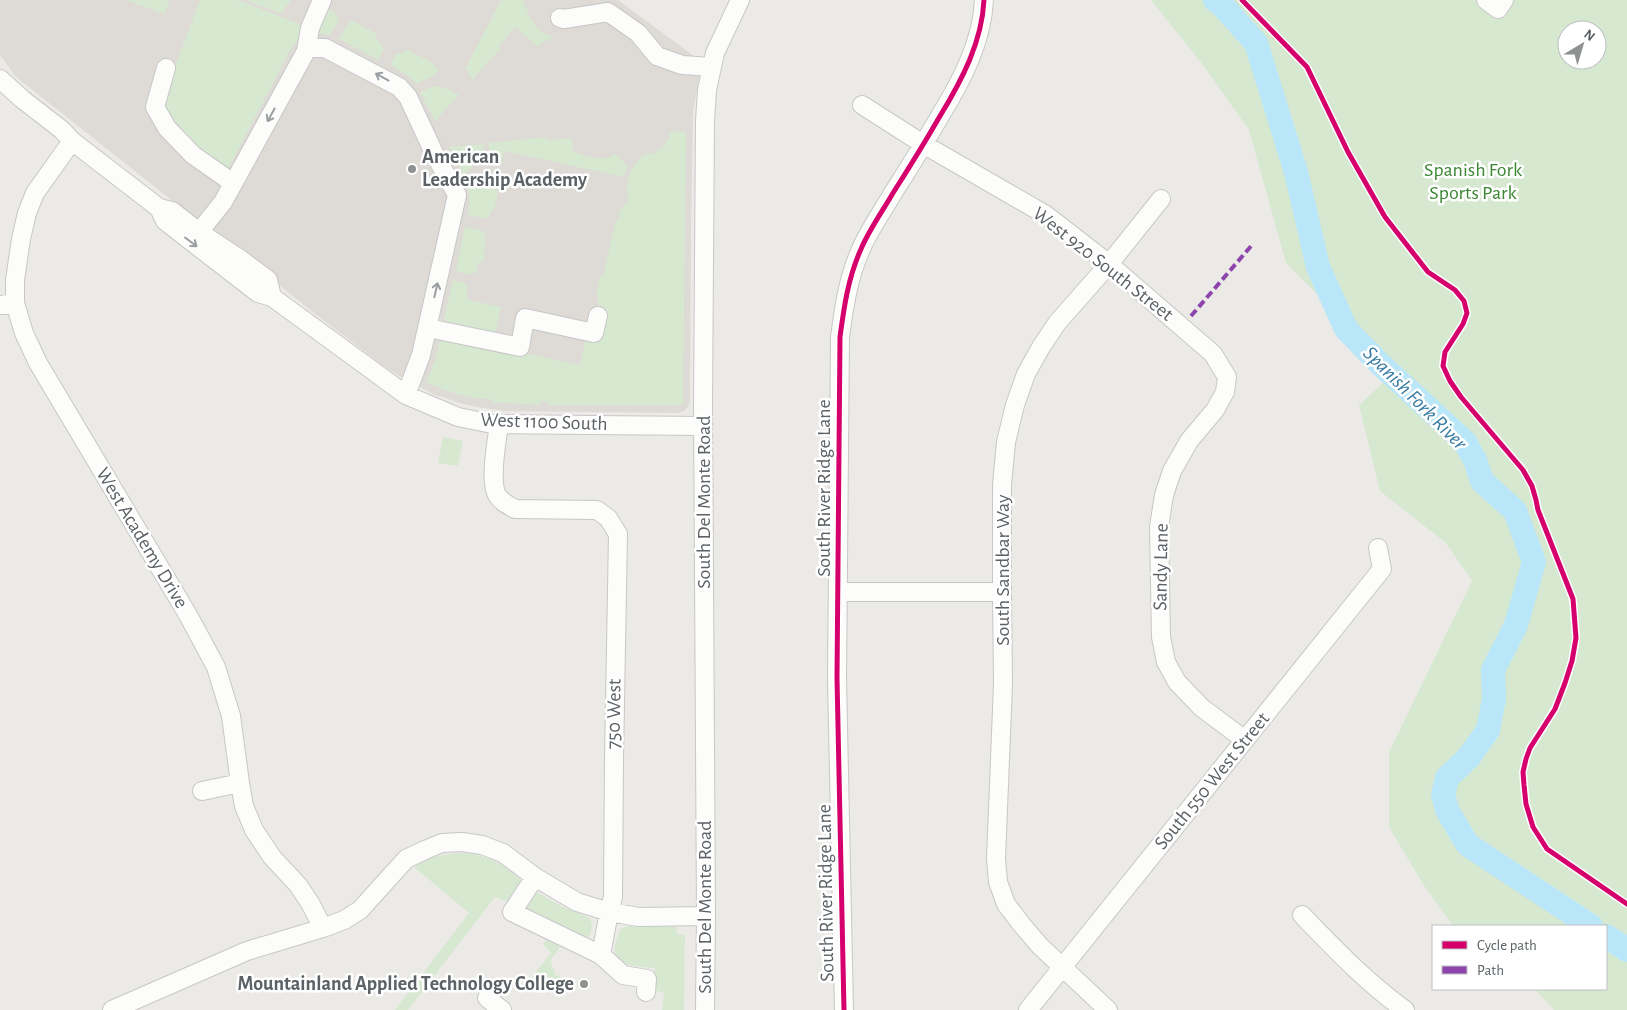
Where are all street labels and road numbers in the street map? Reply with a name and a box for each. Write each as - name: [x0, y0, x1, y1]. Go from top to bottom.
- street label: West 920 South Street: [1029, 203, 1177, 325]
- street label: South River Ridge Lane: [814, 399, 834, 577]
- street label: West 1100 South: [480, 410, 608, 434]
- street label: South Del Monte Road: [694, 415, 714, 589]
- street label: West Academy Drive: [92, 464, 192, 612]
- street label: South Sandbar Way: [993, 494, 1013, 646]
- street label: Sandy Lane: [1150, 523, 1172, 611]
- street label: 750 West: [603, 678, 625, 749]
- street label: South 550 West Street: [1151, 708, 1274, 853]
- street label: South River Ridge Lane: [814, 804, 838, 982]
- street label: South Del Monte Road: [695, 820, 715, 994]

